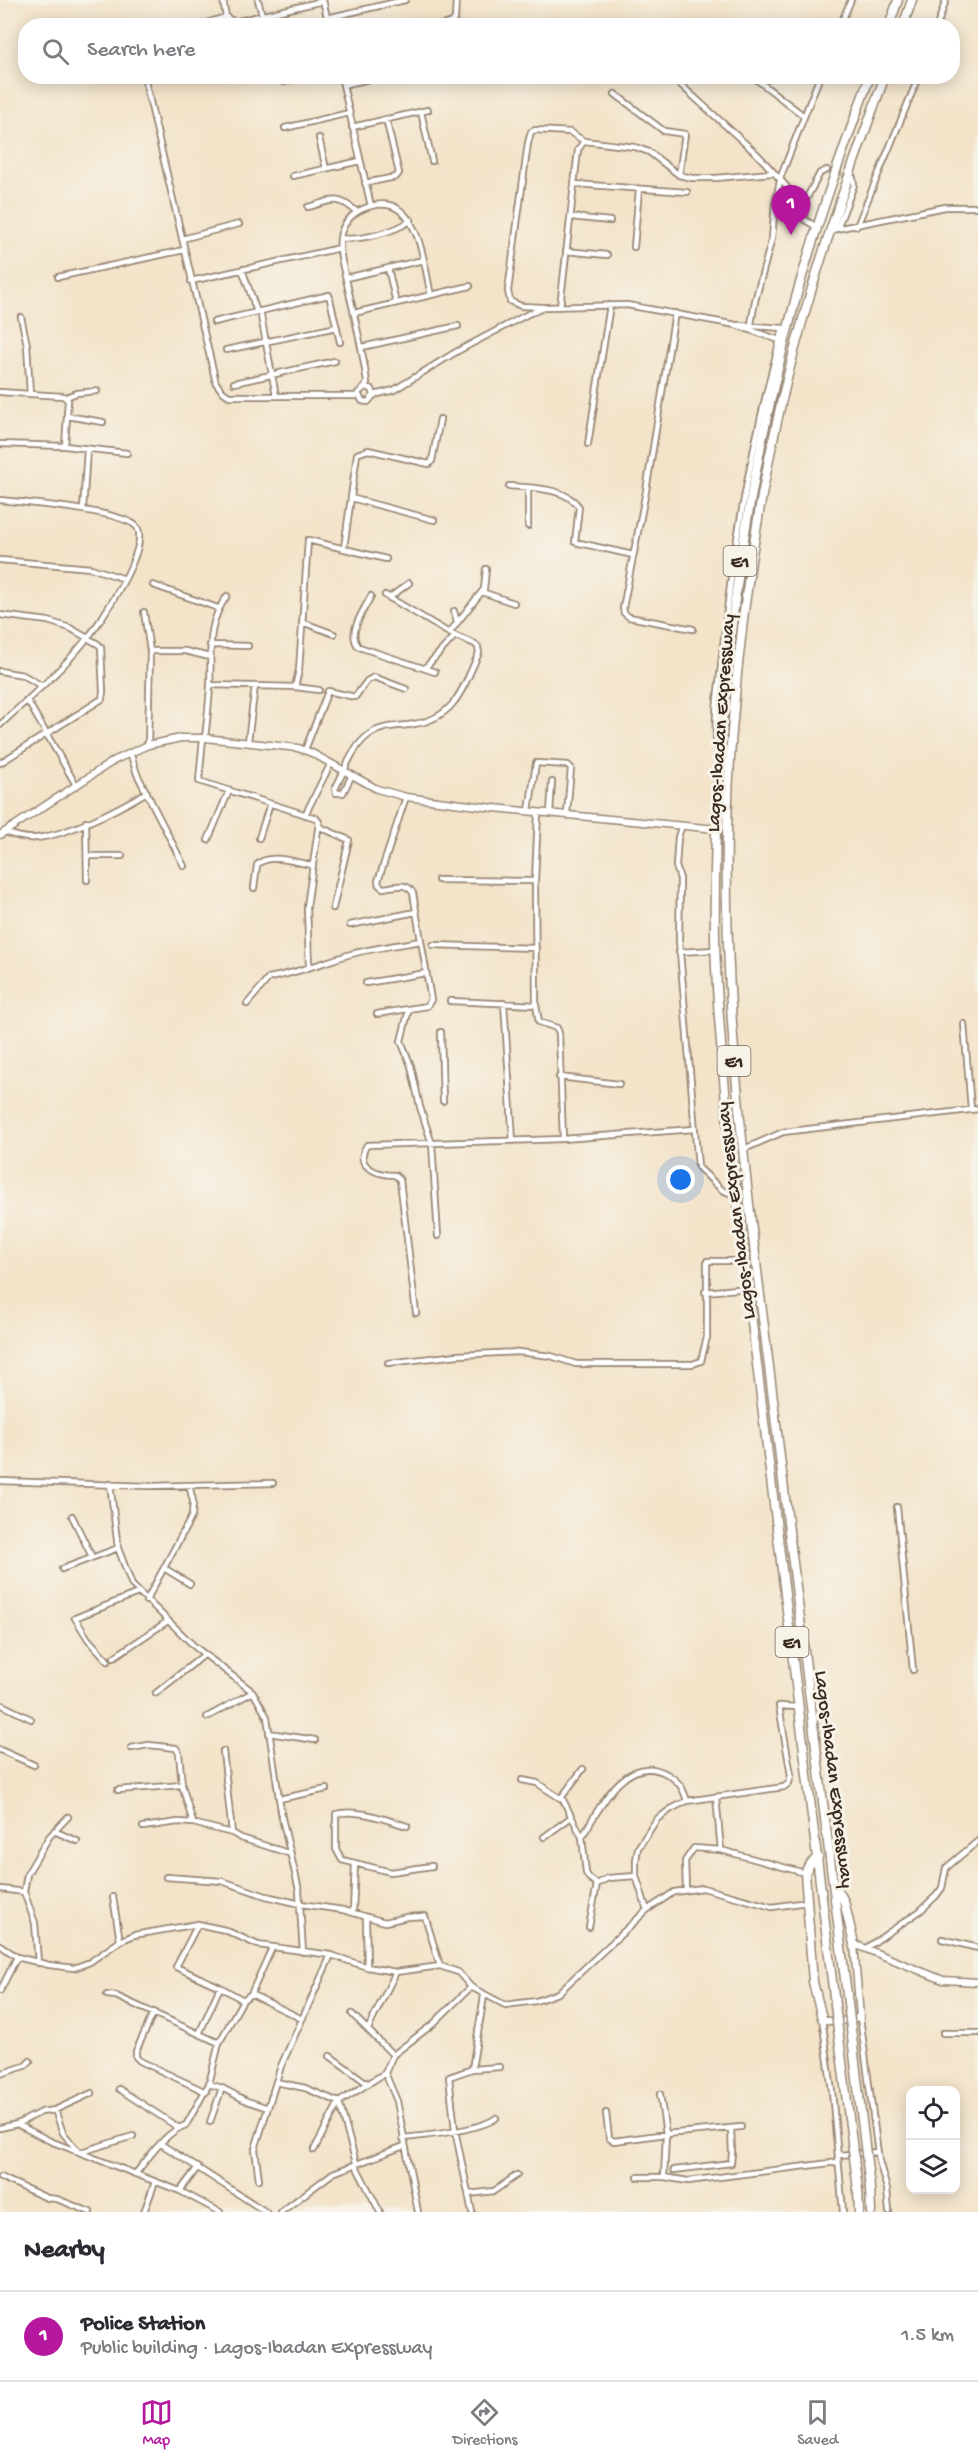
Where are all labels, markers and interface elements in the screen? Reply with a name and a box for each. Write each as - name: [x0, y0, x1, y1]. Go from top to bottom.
- search box: [18, 18, 960, 84]
- icon: search: [39, 35, 72, 68]
- text: Search here: [87, 38, 195, 64]
- pin: 1: [772, 186, 810, 235]
- road number: E1: [724, 546, 756, 576]
- street label: Lagos-Ibadan Expressway: [703, 613, 742, 833]
- road number: E1: [718, 1046, 750, 1076]
- street label: Lagos-Ibadan Expressway: [713, 1100, 762, 1321]
- your location: [666, 1165, 695, 1194]
- road number: E1: [776, 1627, 808, 1657]
- street label: Lagos-Ibadan Expressway: [808, 1669, 857, 1890]
- map controls: [906, 2086, 960, 2194]
- button: locate: [906, 2086, 960, 2140]
- button: layers: [906, 2140, 960, 2194]
- text: Nearby: [24, 2236, 105, 2267]
- text: Police Station: [81, 2312, 205, 2338]
- text: 1: [39, 2325, 48, 2348]
- text: 1.5 km: [901, 2325, 954, 2348]
- text: Public building · Lagos-Ibadan Expressway: [81, 2338, 432, 2361]
- tab: Map: [140, 2396, 173, 2451]
- tab: Directions: [452, 2396, 518, 2451]
- tab: Saved: [797, 2396, 838, 2451]

